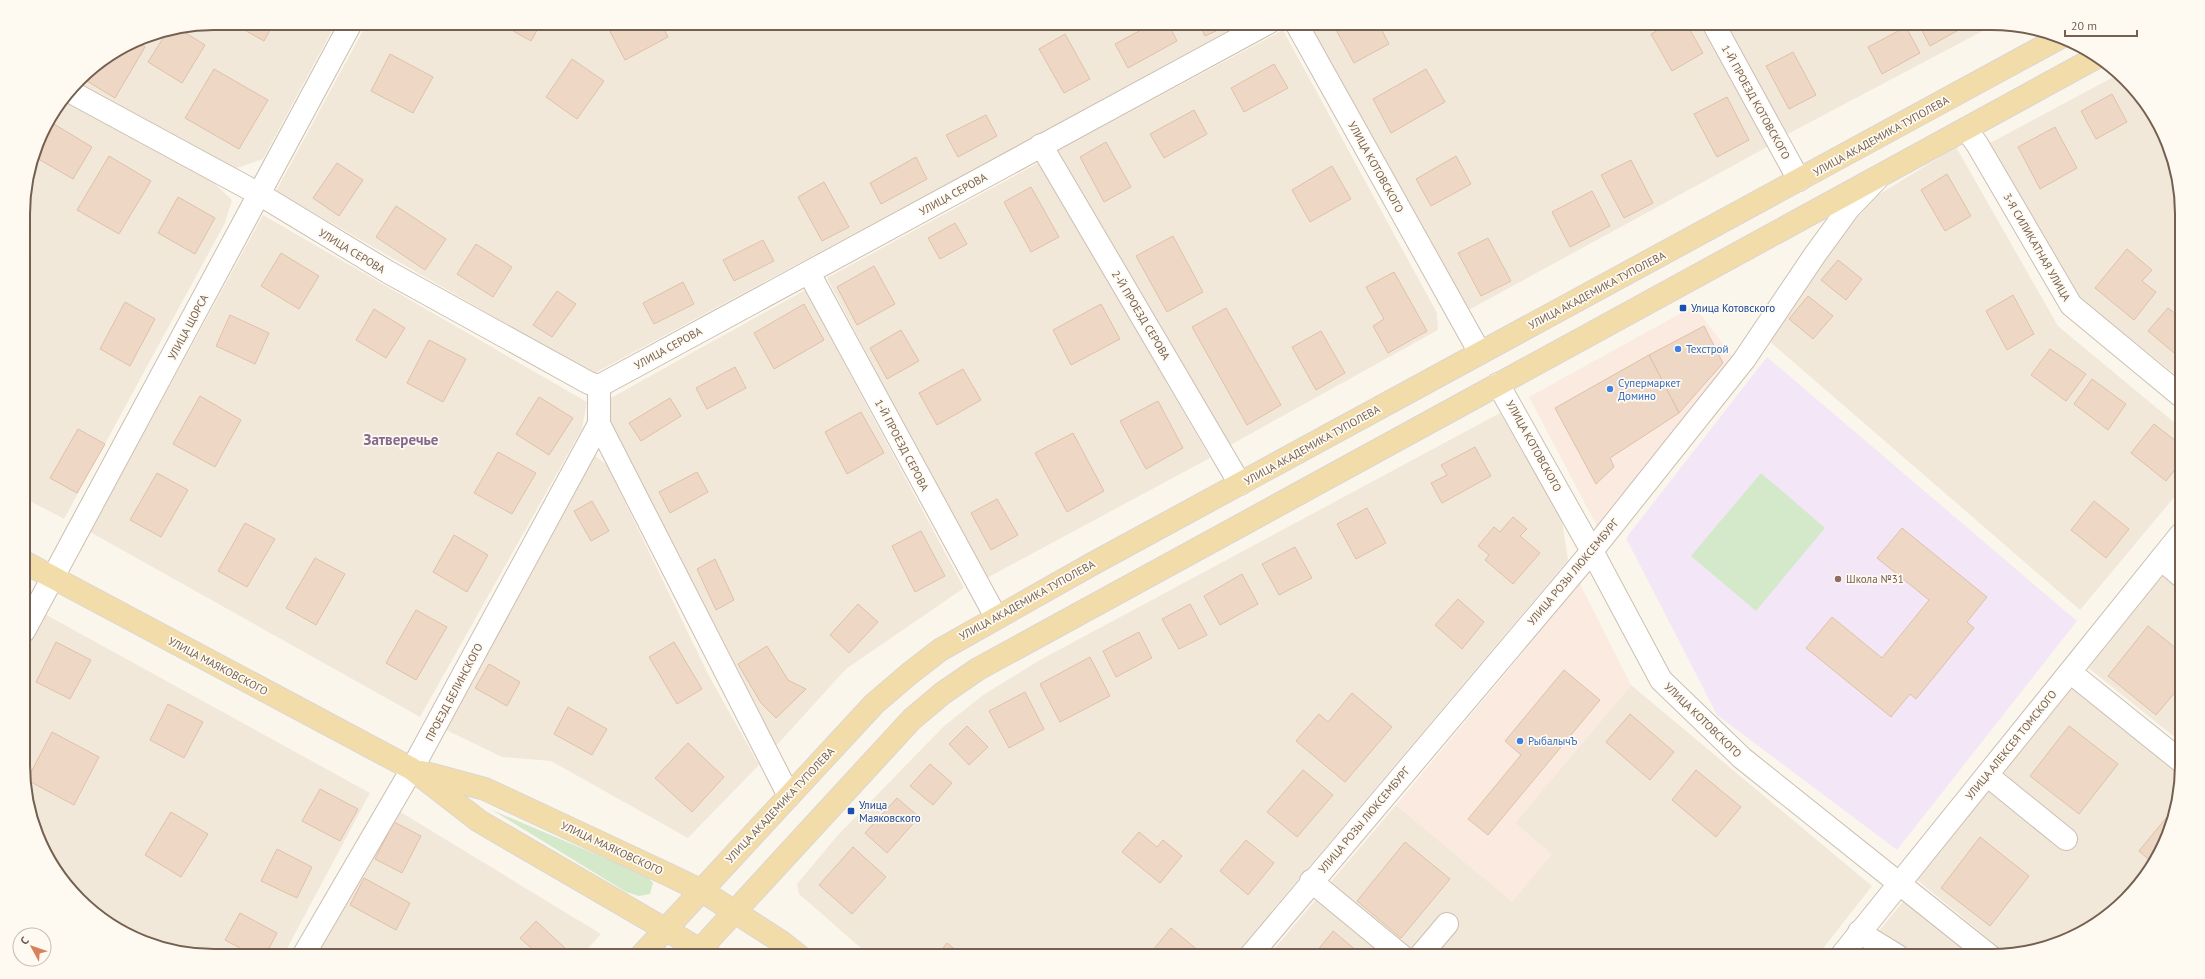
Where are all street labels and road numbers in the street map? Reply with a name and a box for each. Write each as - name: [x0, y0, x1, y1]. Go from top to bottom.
- street label: 1-Й ПРОЕЗД КОТОВСКОГО: [1719, 42, 1793, 162]
- street label: УЛИЦА АКАДЕМИКА ТУПОЛЕВА: [1811, 93, 1952, 179]
- street label: УЛИЦА КОТОВСКОГО: [1345, 119, 1407, 215]
- street label: УЛИЦА СЕРОВА: [917, 169, 990, 218]
- street label: 3-Я СИЛИКАТНАЯ УЛИЦА: [2000, 190, 2074, 304]
- street label: УЛИЦА СЕРОВА: [316, 226, 388, 277]
- street label: УЛИЦА АКАДЕМИКА ТУПОЛЕВА: [1526, 248, 1668, 332]
- street label: 2-Й ПРОЕЗД СЕРОВА: [1109, 268, 1173, 363]
- street label: УЛИЦА ЩОРСА: [165, 291, 211, 362]
- street label: УЛИЦА СЕРОВА: [632, 323, 705, 372]
- street label: 1-Й ПРОЕЗД СЕРОВА: [872, 397, 932, 494]
- street label: УЛИЦА КОТОВСКОГО: [1503, 398, 1565, 494]
- street label: УЛИЦА АКАДЕМИКА ТУПОЛЕВА: [1242, 402, 1383, 488]
- street label: УЛИЦА РОЗЫ ЛЮКСЕМБУРГ: [1524, 515, 1622, 628]
- street label: УЛИЦА АКАДЕМИКА ТУПОЛЕВА: [957, 557, 1098, 643]
- street label: УЛИЦА МАЯКОВСКОГО: [166, 634, 270, 698]
- street label: ПРОЕЗД БЕЛИНСКОГО: [422, 641, 486, 743]
- street label: УЛИЦА КОТОВСКОГО: [1661, 680, 1745, 760]
- street label: УЛИЦА АЛЕКСЕЯ ТОМСКОГО: [1962, 687, 2060, 803]
- street label: УЛИЦА АКАДЕМИКА ТУПОЛЕВА: [723, 744, 838, 866]
- street label: УЛИЦА РОЗЫ ЛЮКСЕМБУРГ: [1315, 763, 1413, 876]
- street label: УЛИЦА МАЯКОВСКОГО: [559, 818, 665, 878]

